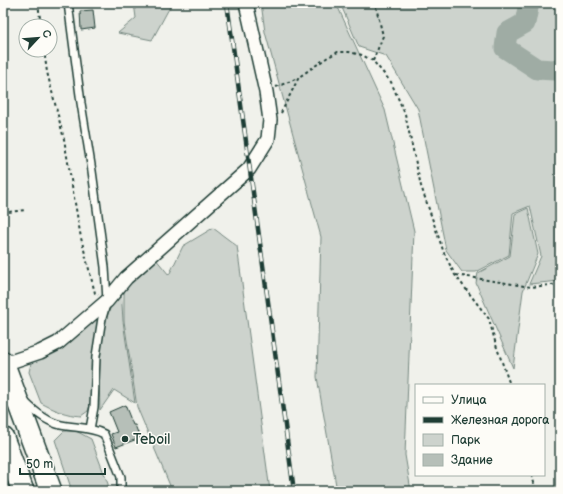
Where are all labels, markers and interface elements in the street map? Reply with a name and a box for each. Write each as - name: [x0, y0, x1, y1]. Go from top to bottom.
- north arrow: [18, 18, 58, 58]
- text: С: [39, 28, 54, 40]
- legend: [415, 384, 545, 476]
- text: Улица: [451, 393, 487, 408]
- text: Железная дорога: [451, 413, 549, 428]
- place label: Teboil: [133, 431, 170, 448]
- text: Парк: [451, 433, 481, 448]
- marker: Teboil: [120, 434, 130, 444]
- scale bar: [20, 450, 105, 476]
- text: Здание: [451, 453, 493, 468]
- text: 50 m: [26, 457, 53, 472]

